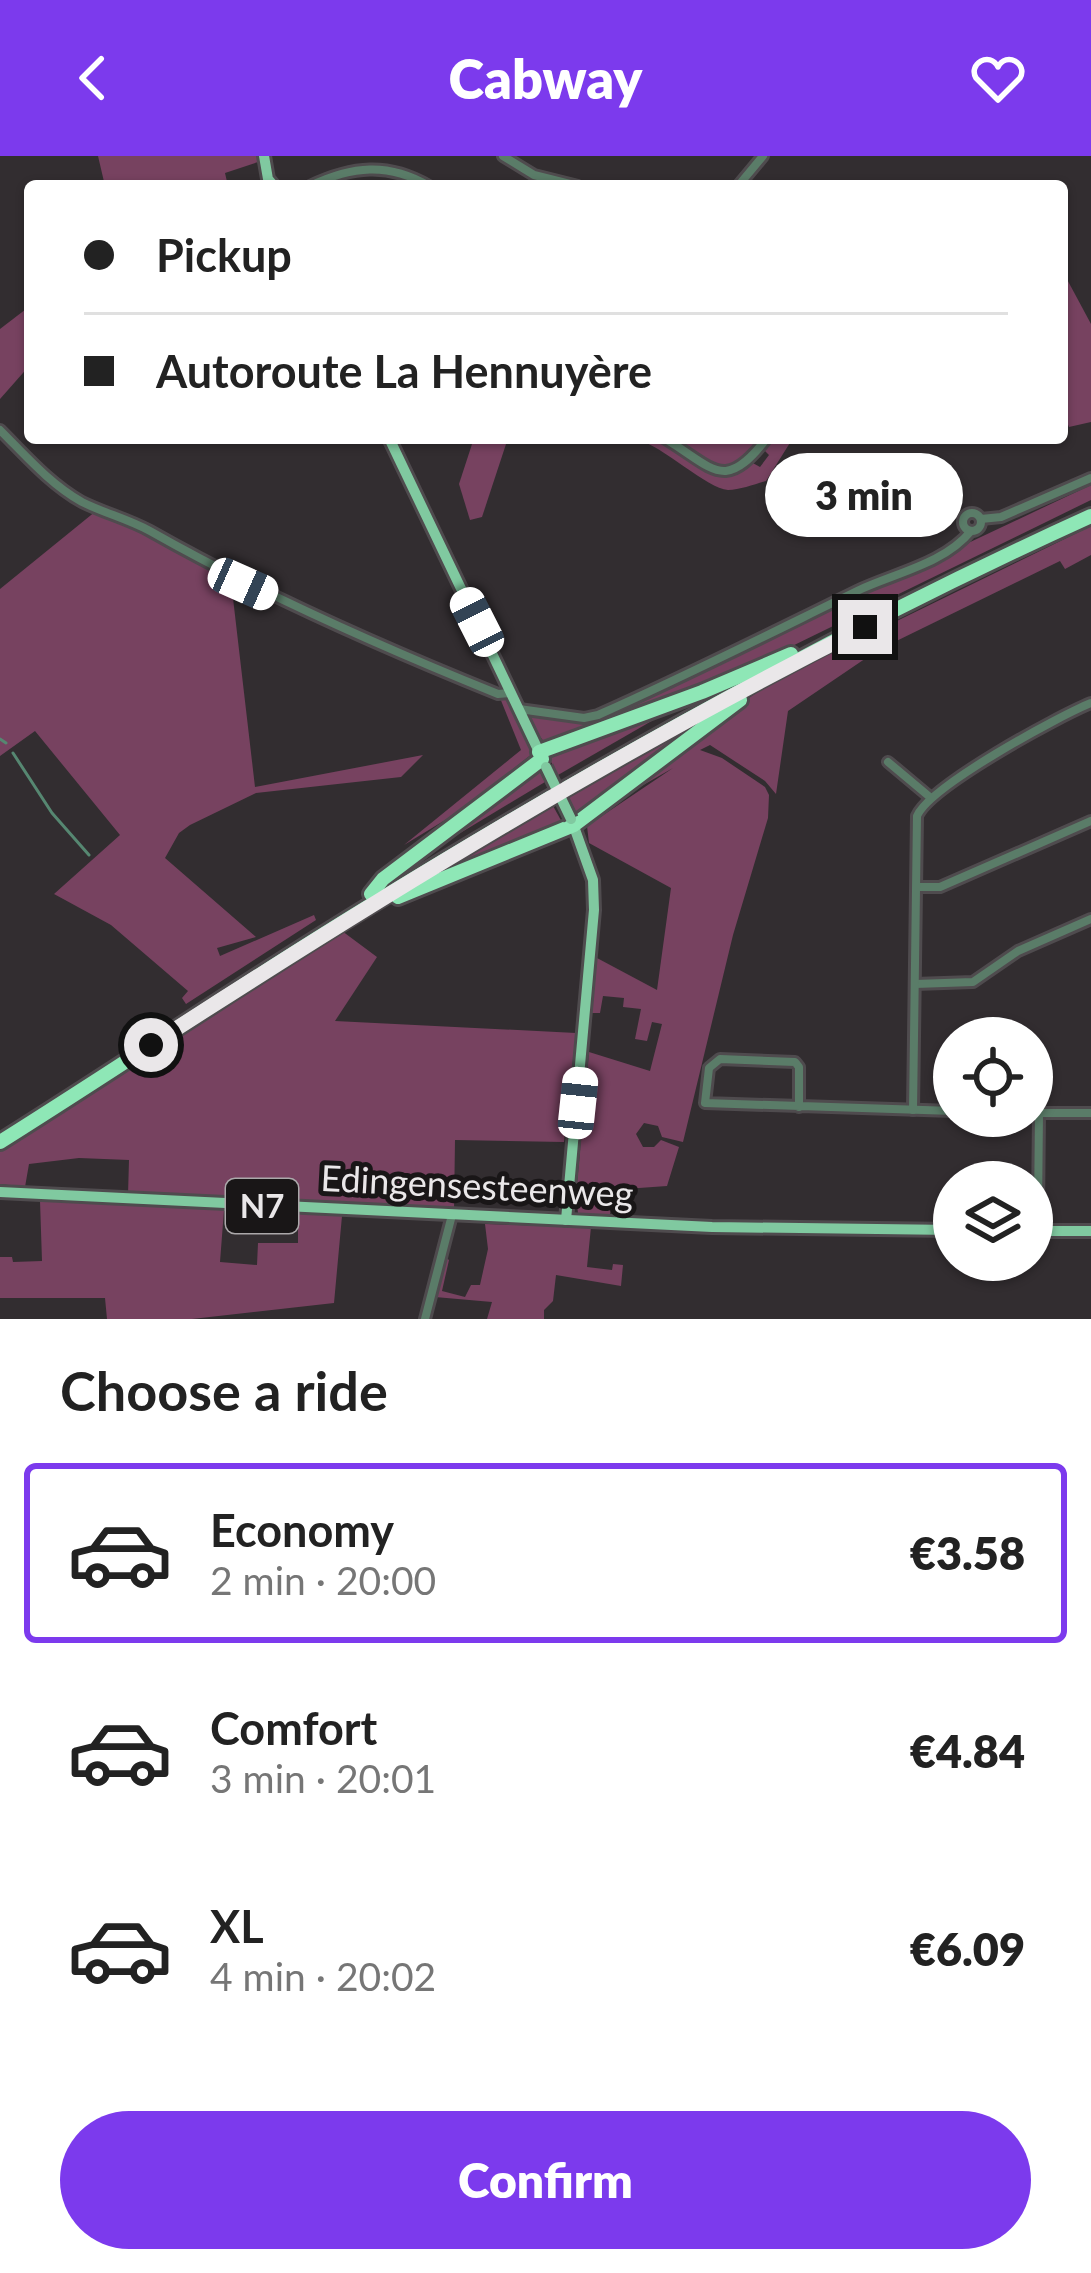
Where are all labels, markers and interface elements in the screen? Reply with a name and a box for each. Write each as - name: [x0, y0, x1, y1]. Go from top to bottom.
- icon: back: [60, 45, 126, 111]
- icon: heart: [965, 45, 1031, 111]
- text: Cabway: [449, 46, 642, 111]
- text: Pickup: [156, 228, 292, 282]
- text: Autoroute La Hennuyère: [156, 344, 652, 398]
- callout: 3 min: [766, 453, 964, 537]
- text: 3 min: [815, 472, 913, 518]
- car: [203, 553, 283, 615]
- car: [445, 582, 509, 662]
- route end: [838, 600, 892, 654]
- map controls: [933, 1017, 1053, 1281]
- button: locate: [933, 1017, 1053, 1137]
- route start: [124, 1018, 178, 1072]
- car: [556, 1065, 600, 1141]
- street label: Edingensesteenweg: [320, 1155, 635, 1215]
- button: layers: [933, 1161, 1053, 1281]
- road number: N7: [226, 1179, 298, 1233]
- text: Choose a ride: [60, 1358, 388, 1423]
- icon: car: [66, 1499, 174, 1607]
- text: Economy: [210, 1503, 394, 1557]
- text: €3.58: [910, 1526, 1025, 1580]
- text: 2 min · 20:00: [210, 1557, 436, 1603]
- icon: car: [66, 1697, 174, 1805]
- text: Comfort: [210, 1701, 377, 1755]
- text: €4.84: [910, 1724, 1025, 1778]
- text: 3 min · 20:01: [210, 1755, 436, 1801]
- icon: car: [66, 1895, 174, 2003]
- text: XL: [210, 1899, 264, 1953]
- text: €6.09: [910, 1922, 1025, 1976]
- text: 4 min · 20:02: [210, 1953, 436, 1999]
- button: Confirm: [60, 2111, 1031, 2249]

